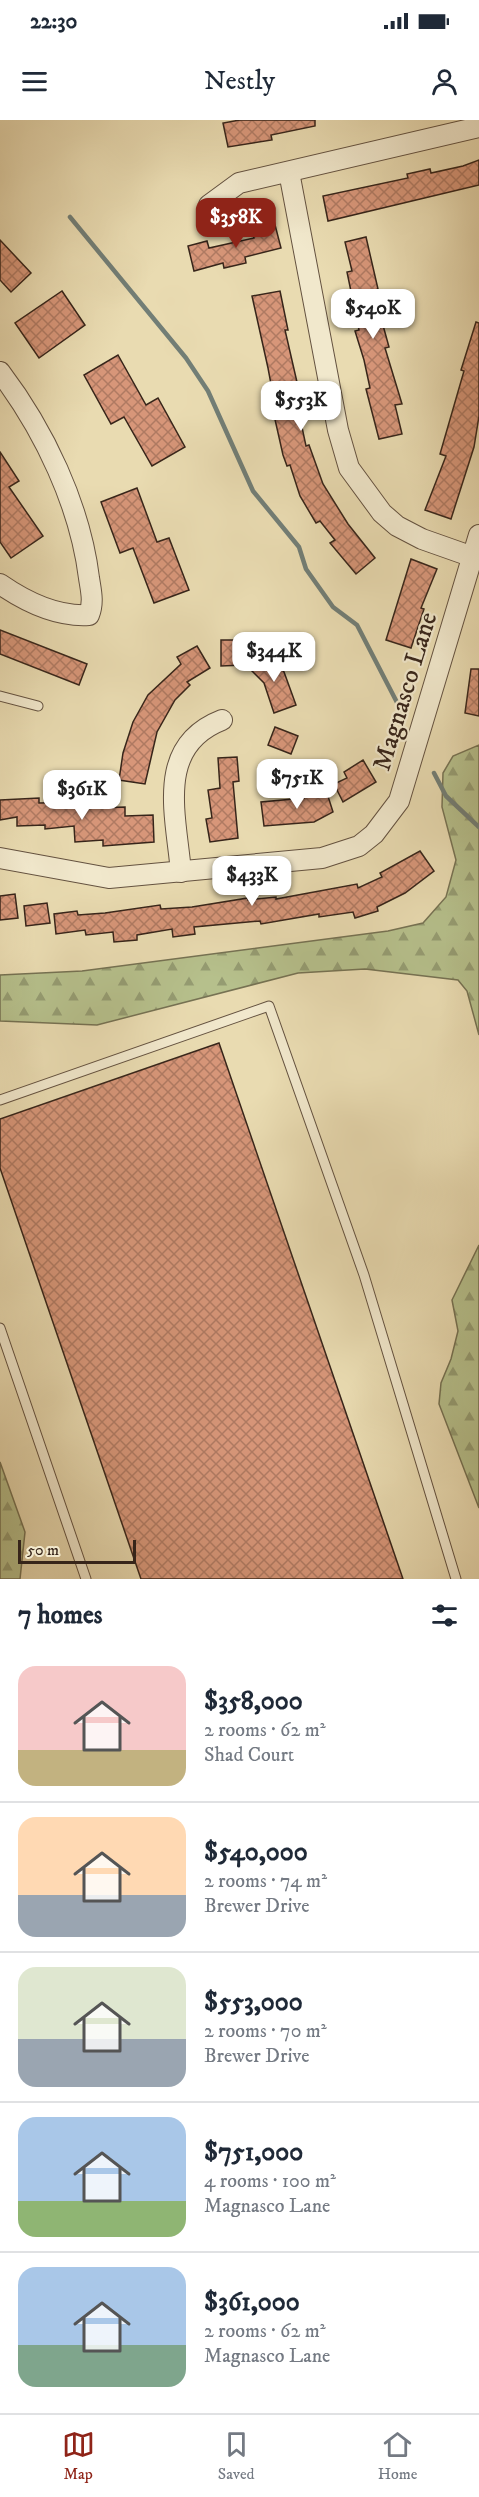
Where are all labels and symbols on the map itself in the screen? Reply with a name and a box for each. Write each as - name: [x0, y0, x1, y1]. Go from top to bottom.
- pin: $358K: [194, 198, 278, 249]
- pin: $540K: [331, 289, 415, 340]
- pin: $553K: [259, 381, 343, 432]
- street label: Magnasco Lane: [366, 608, 445, 775]
- pin: $344K: [232, 632, 316, 683]
- pin: $751K: [255, 759, 339, 810]
- pin: $361K: [40, 770, 124, 821]
- pin: $433K: [210, 856, 294, 907]
- scale bar: [18, 1537, 136, 1564]

